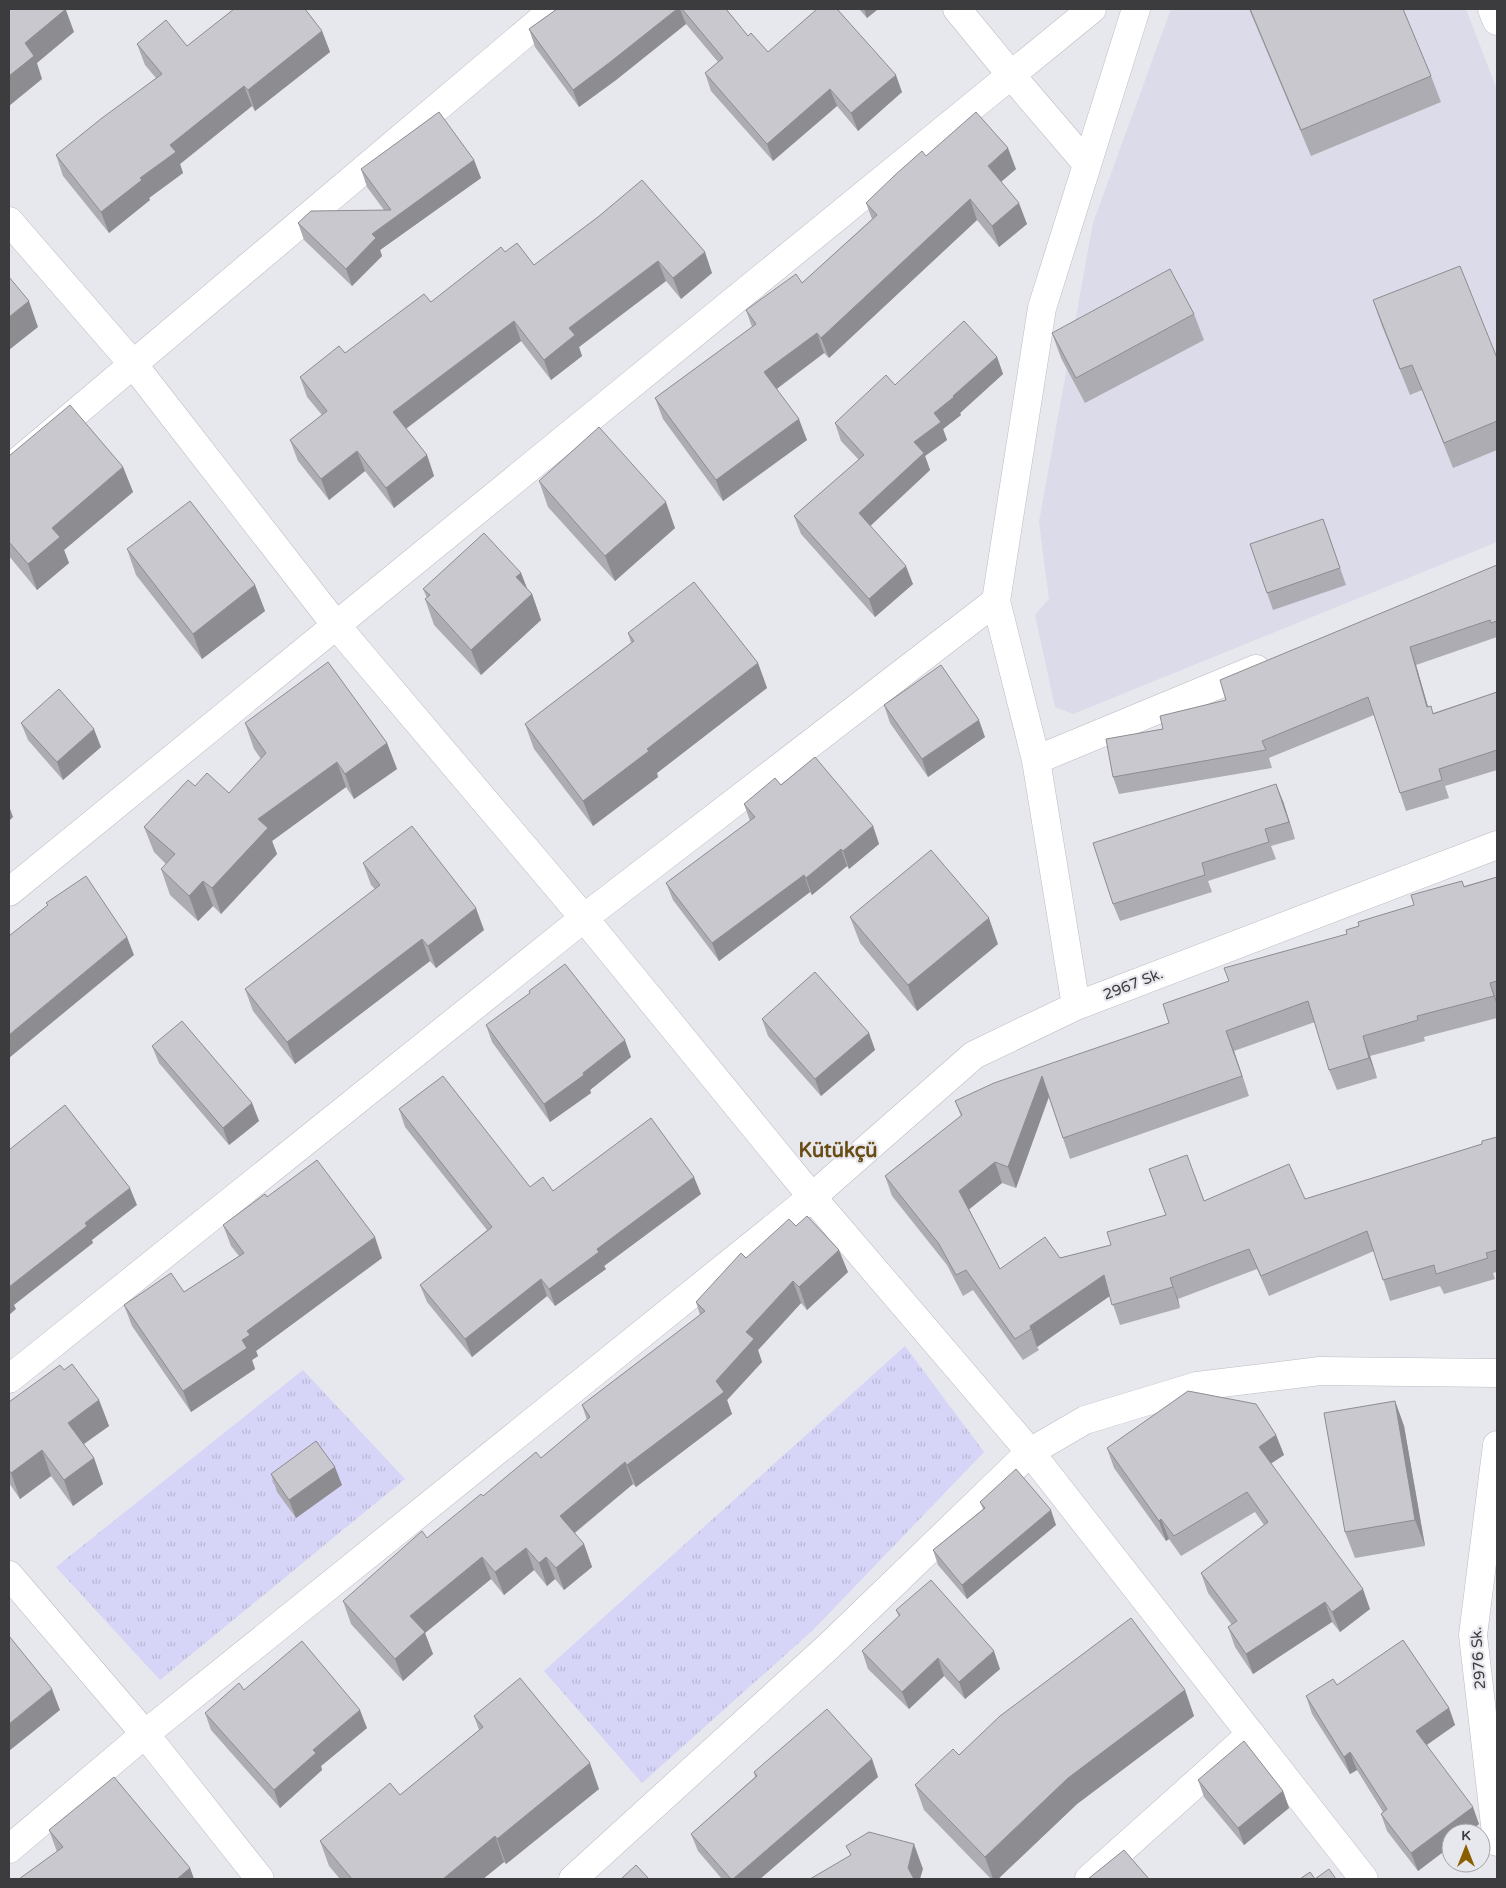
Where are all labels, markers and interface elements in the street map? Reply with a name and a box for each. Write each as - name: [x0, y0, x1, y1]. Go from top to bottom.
- street label: 2967 Sk.: [1100, 964, 1166, 1004]
- district label: Kütükçü: [799, 1139, 877, 1163]
- street label: 2976 Sk.: [1467, 1626, 1489, 1690]
- north arrow: [1441, 1823, 1491, 1873]
- text: K: [1461, 1827, 1471, 1844]

